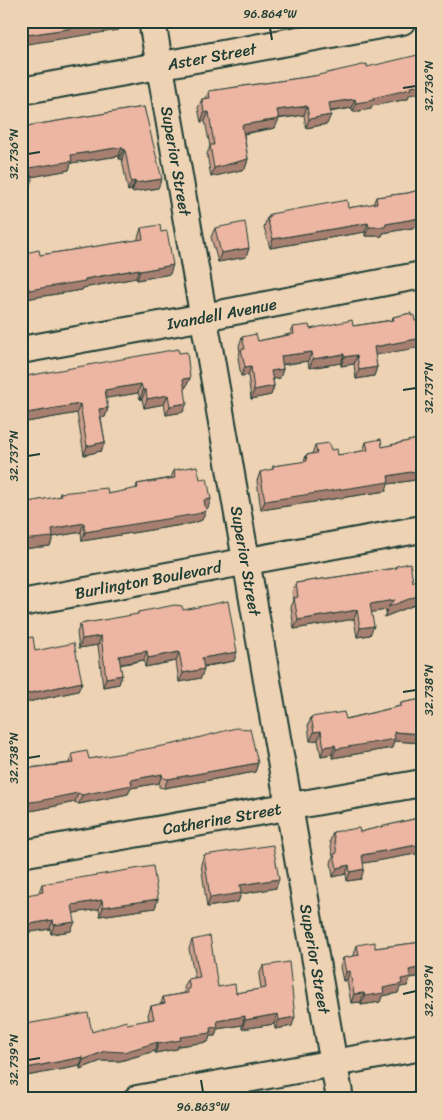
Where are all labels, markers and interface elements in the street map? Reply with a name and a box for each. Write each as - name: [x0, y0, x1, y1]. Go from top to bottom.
- text: 96.864°W: [243, 3, 298, 25]
- street label: Aster Street: [164, 34, 259, 79]
- text: 32.736°N: [418, 60, 440, 111]
- street label: Superior Street: [152, 104, 200, 219]
- text: 32.736°N: [3, 128, 25, 179]
- street label: Ivandell Avenue: [163, 289, 279, 339]
- text: 32.737°N: [418, 362, 440, 413]
- text: 32.737°N: [3, 430, 25, 481]
- street label: Superior Street: [222, 504, 270, 619]
- street label: Burlington Boulevard: [72, 552, 225, 608]
- text: 32.738°N: [418, 664, 440, 716]
- text: 32.738°N: [3, 732, 25, 784]
- street label: Catherine Street: [160, 794, 284, 844]
- street label: Superior Street: [291, 902, 339, 1017]
- text: 32.739°N: [418, 965, 440, 1017]
- text: 32.739°N: [3, 1034, 25, 1086]
- text: 96.863°W: [177, 1096, 230, 1118]

